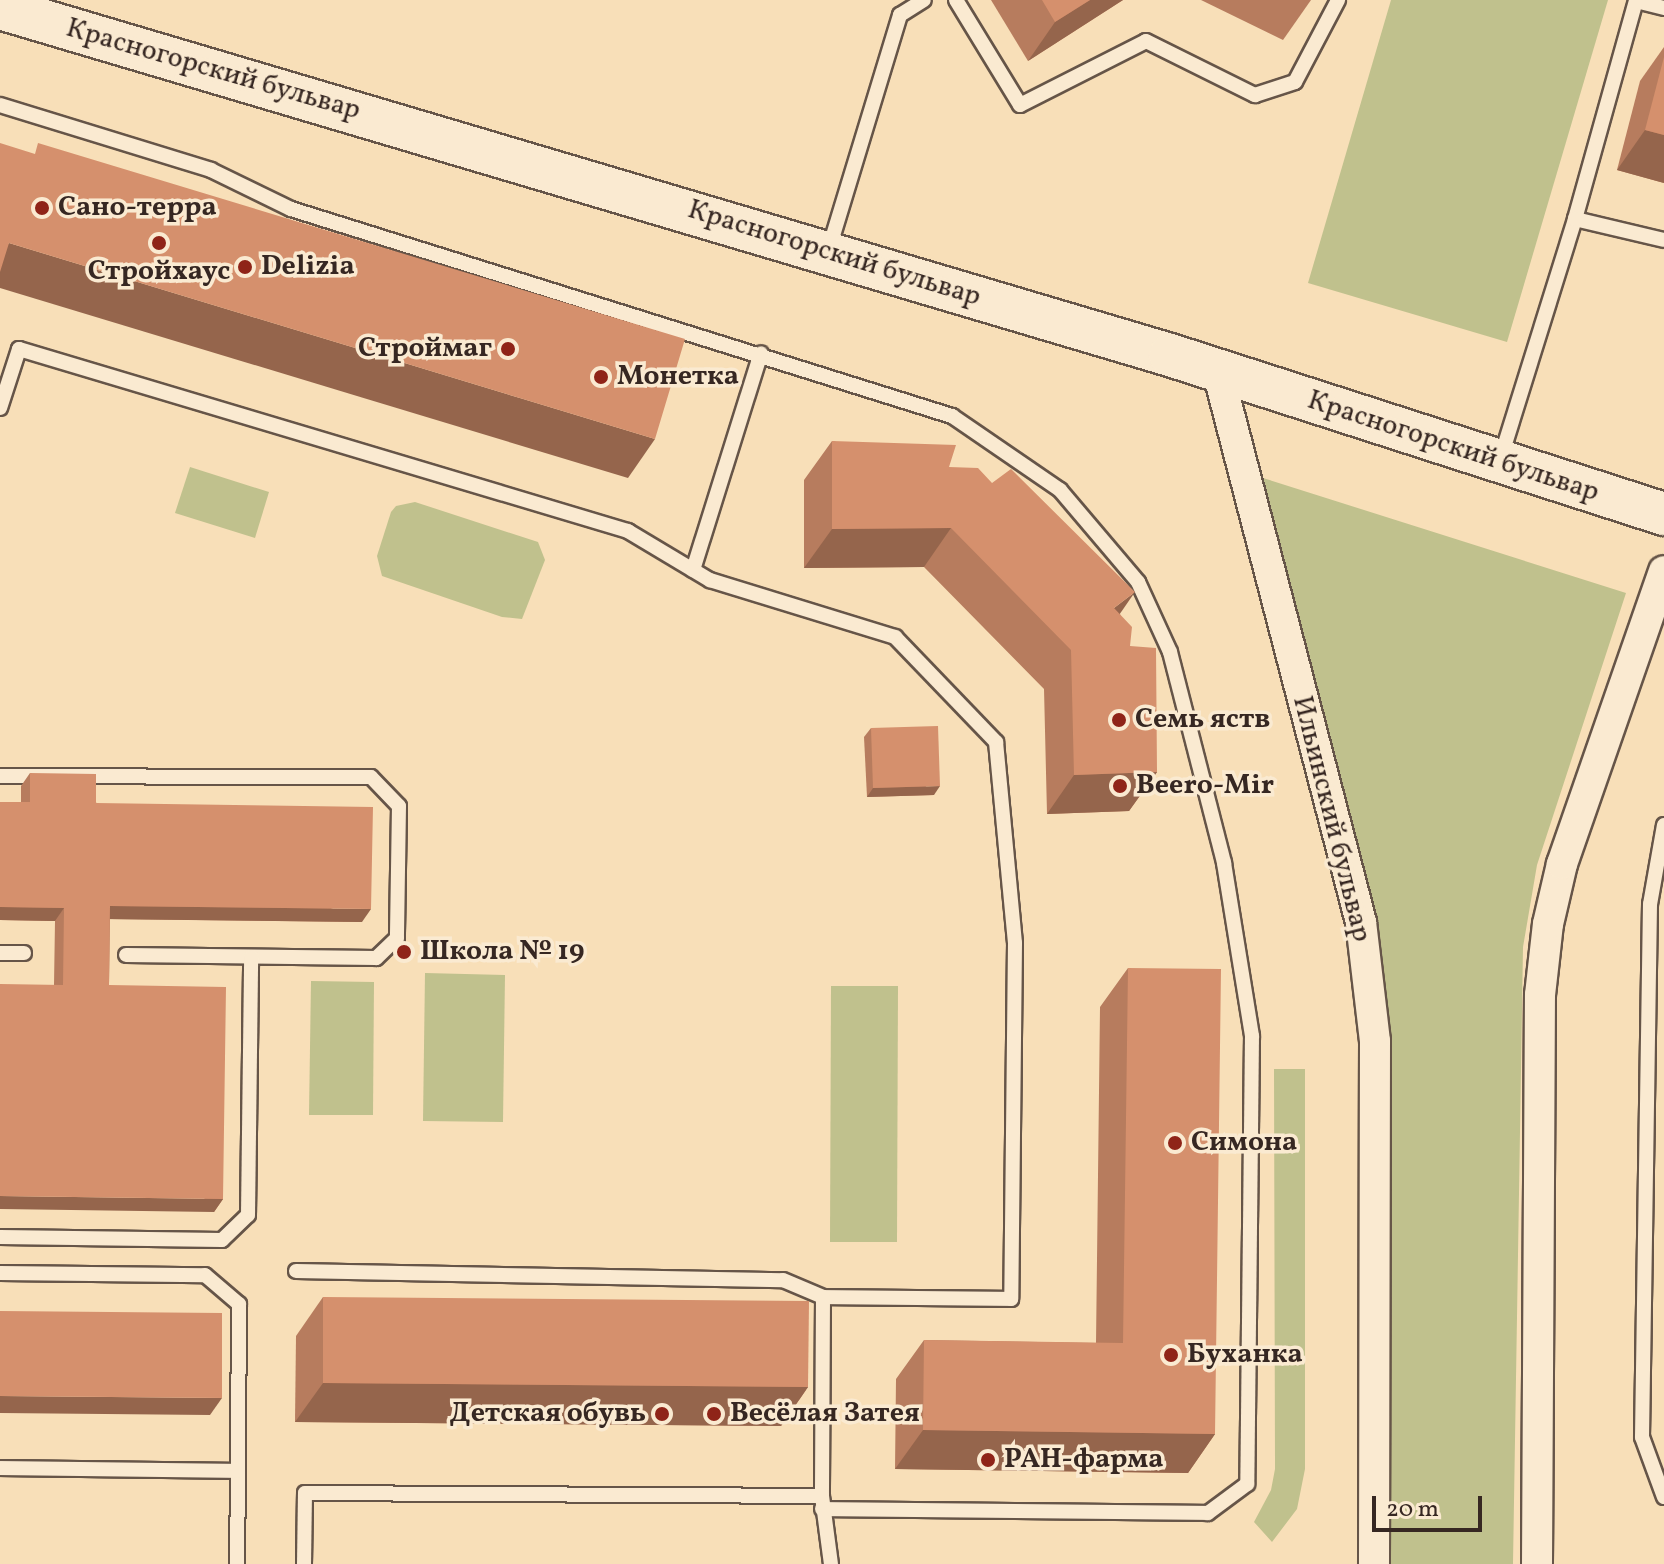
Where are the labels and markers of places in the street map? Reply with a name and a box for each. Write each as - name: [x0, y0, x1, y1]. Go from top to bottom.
- place label: Сано-терра: [58, 191, 217, 225]
- marker: Сано-терра: [33, 199, 51, 217]
- marker: Стройхаус: [150, 234, 168, 252]
- place label: Delizia: [261, 250, 355, 284]
- place label: Стройхаус: [88, 255, 230, 289]
- marker: Delizia: [236, 258, 254, 276]
- place label: Строймаг: [358, 332, 492, 366]
- marker: Строймаг: [499, 340, 517, 358]
- place label: Монетка: [617, 360, 739, 394]
- marker: Монетка: [592, 368, 610, 386]
- place label: Семь яств: [1135, 703, 1270, 737]
- marker: Семь яств: [1110, 711, 1128, 729]
- place label: Beero-Mir: [1136, 769, 1274, 803]
- marker: Beero-Mir: [1111, 777, 1129, 795]
- place label: Школа № 19: [420, 935, 584, 969]
- marker: Школа № 19: [395, 943, 413, 961]
- place label: Симона: [1191, 1126, 1297, 1160]
- marker: Симона: [1166, 1134, 1184, 1152]
- place label: Буханка: [1187, 1338, 1303, 1372]
- marker: Буханка: [1162, 1346, 1180, 1364]
- place label: Детская обувь: [450, 1397, 646, 1431]
- place label: Весёлая Затея: [730, 1397, 920, 1431]
- marker: Детская обувь: [653, 1405, 671, 1423]
- marker: Весёлая Затея: [705, 1405, 723, 1423]
- place label: РАН-фарма: [1004, 1443, 1164, 1477]
- marker: РАН-фарма: [979, 1451, 997, 1469]

